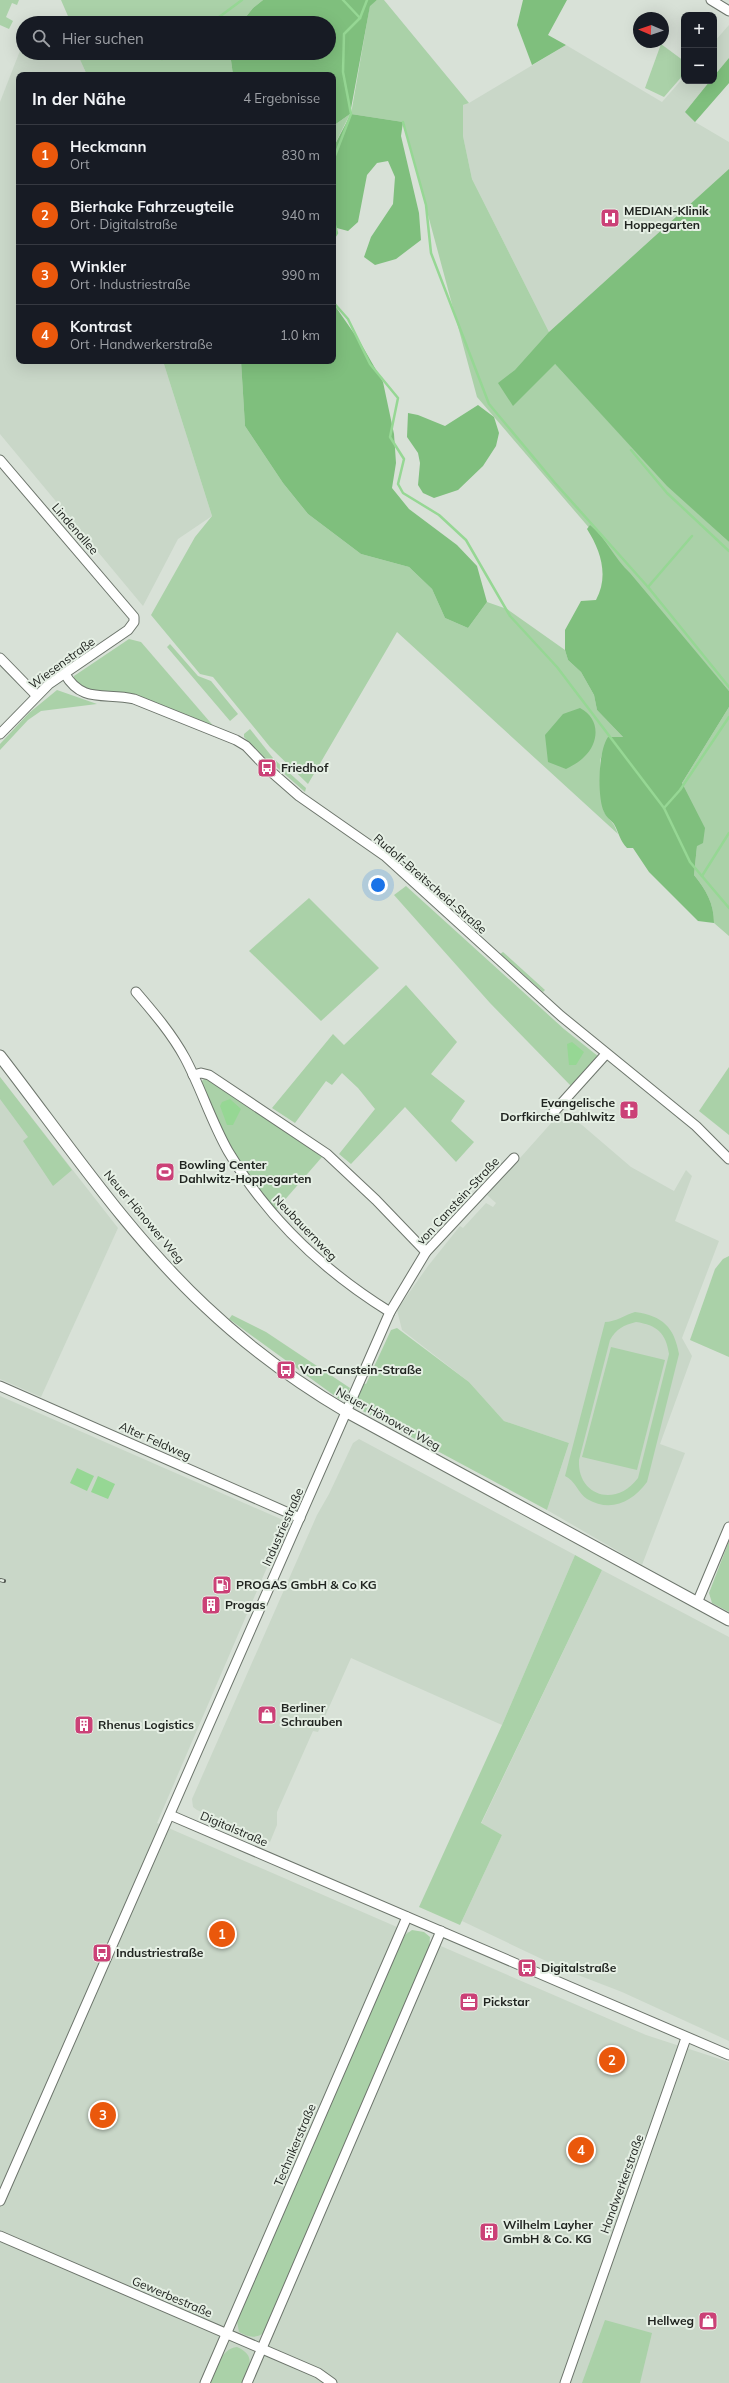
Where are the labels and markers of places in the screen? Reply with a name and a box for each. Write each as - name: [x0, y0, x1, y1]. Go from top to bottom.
- place label: MEDIAN-Klinik Hoppegarten: [624, 203, 709, 232]
- hospital icon: MEDIAN-Klinik Hoppegarten: [599, 207, 621, 229]
- bus stop icon: Friedhof: [256, 757, 278, 779]
- place label: Friedhof: [281, 760, 329, 775]
- place label: Evangelische Dorfkirche Dahlwitz: [500, 1095, 615, 1124]
- church icon: Evangelische Dorfkirche Dahlwitz: [618, 1099, 640, 1121]
- place label: Bowling Center Dahlwitz-Hoppegarten: [179, 1157, 312, 1186]
- sports icon: Bowling Center Dahlwitz-Hoppegarten: [154, 1161, 176, 1183]
- bus stop icon: Von-Canstein-Straße: [275, 1359, 297, 1381]
- place label: Von-Canstein-Straße: [299, 1362, 422, 1377]
- fuel station icon: PROGAS GmbH & Co KG: [211, 1574, 233, 1596]
- place label: PROGAS GmbH & Co KG: [236, 1577, 377, 1592]
- building icon: Progas: [200, 1594, 222, 1616]
- place label: Progas: [225, 1597, 266, 1612]
- place label: Berliner Schrauben: [281, 1700, 343, 1729]
- shop icon: Berliner Schrauben: [256, 1704, 278, 1726]
- building icon: Rhenus Logistics: [73, 1714, 95, 1736]
- place label: Rhenus Logistics: [98, 1717, 194, 1732]
- pin: 1: [209, 1919, 235, 1949]
- bus stop icon: Industriestraße: [91, 1942, 113, 1964]
- place label: Industriestraße: [116, 1945, 204, 1960]
- bus stop icon: Digitalstraße: [516, 1957, 538, 1979]
- place label: Digitalstraße: [541, 1960, 617, 1975]
- office icon: Pickstar: [458, 1991, 480, 2013]
- place label: Pickstar: [483, 1994, 530, 2009]
- pin: 2: [599, 2045, 625, 2075]
- pin: 3: [90, 2100, 116, 2130]
- pin: 4: [568, 2135, 594, 2165]
- place label: Wilhelm Layher GmbH & Co. KG: [503, 2217, 593, 2246]
- building icon: Wilhelm Layher GmbH & Co. KG: [478, 2221, 500, 2243]
- shop icon: Hellweg: [697, 2310, 719, 2332]
- place label: Hellweg: [647, 2313, 694, 2328]

